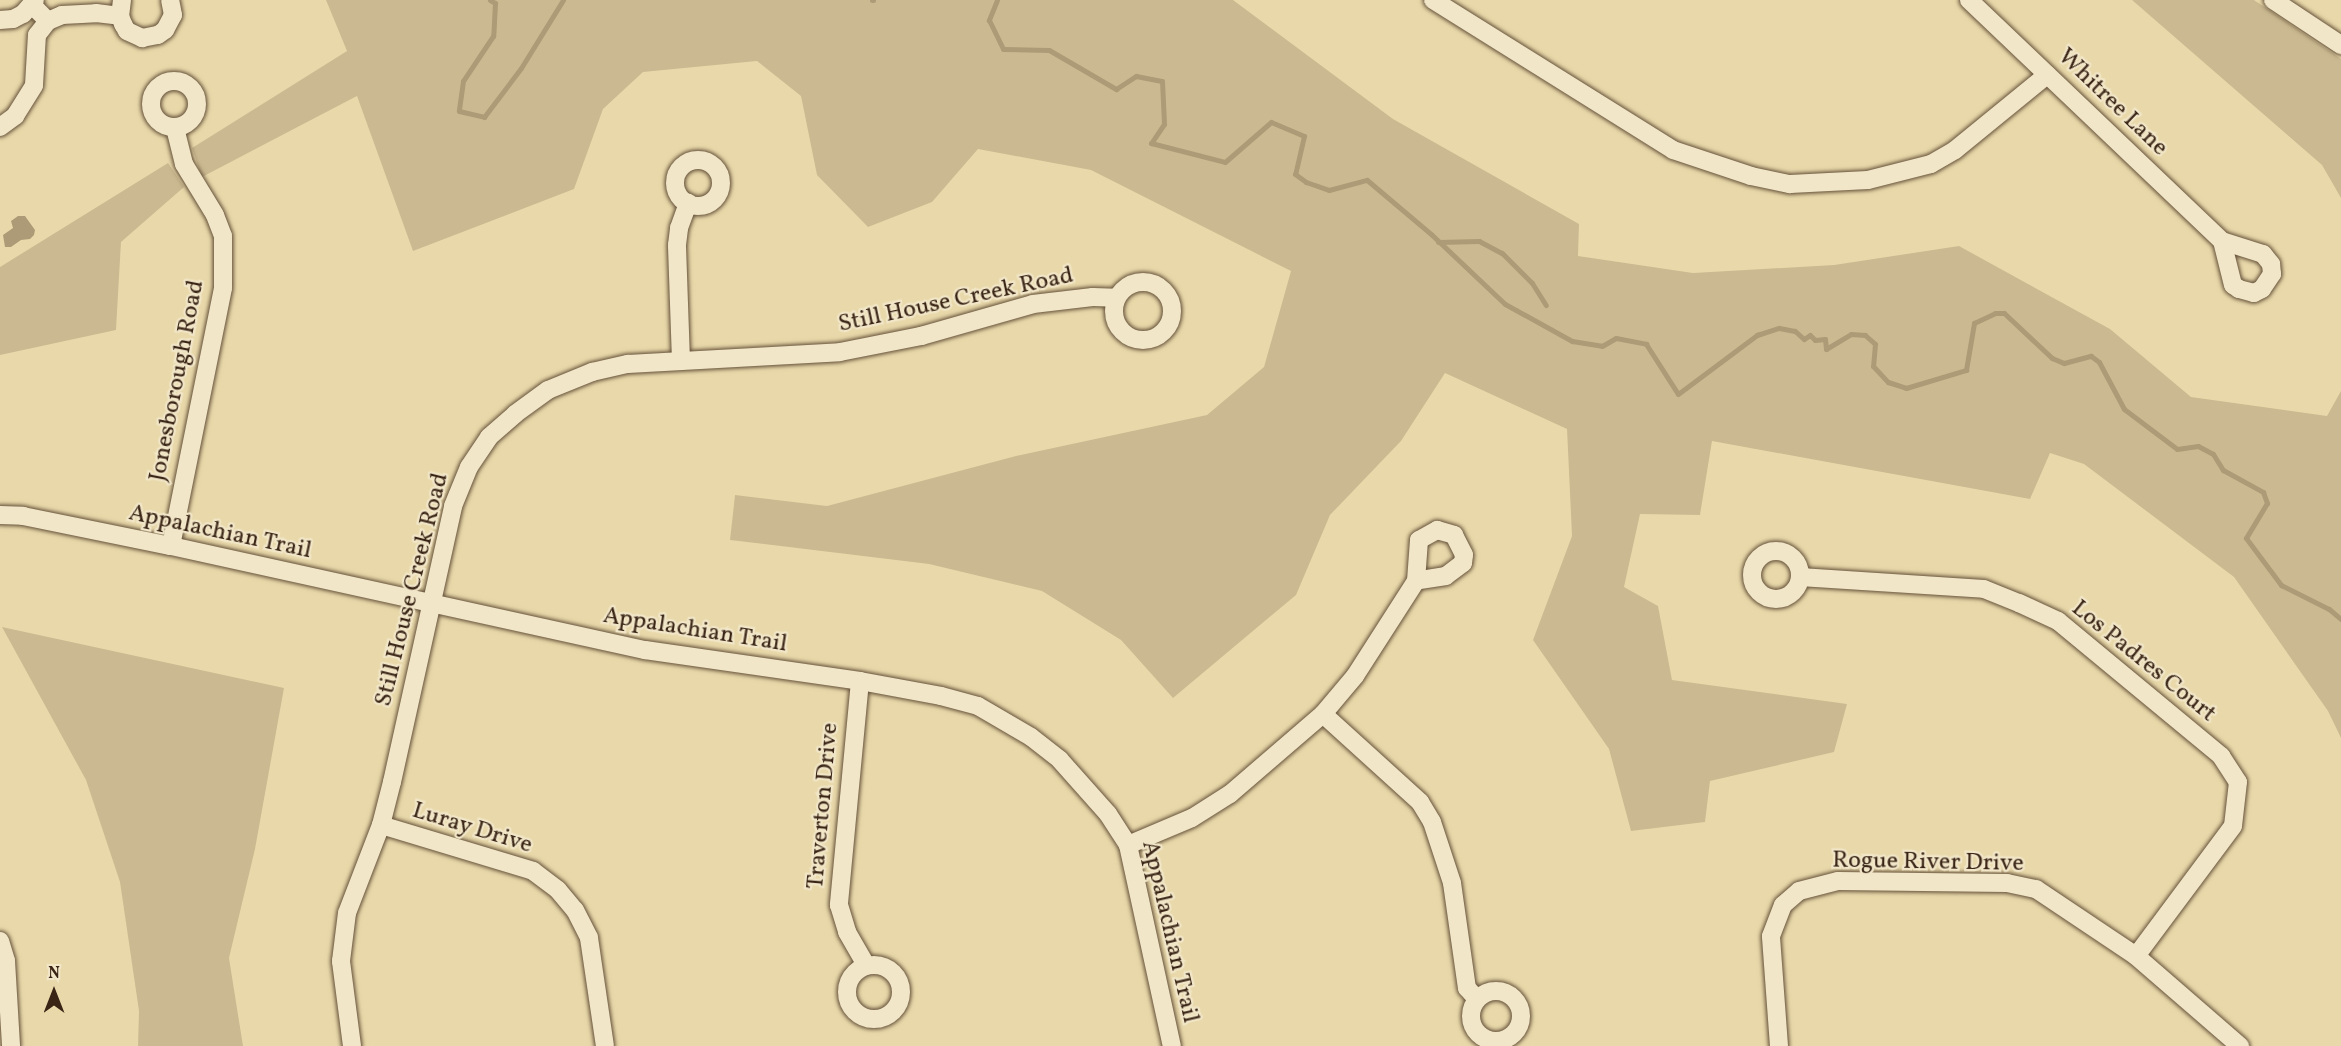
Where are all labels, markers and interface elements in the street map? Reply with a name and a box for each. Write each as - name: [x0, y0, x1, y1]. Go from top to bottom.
- street label: Whitree Lane: [2051, 43, 2173, 163]
- street label: Still House Creek Road: [836, 262, 1076, 340]
- street label: Jonesborough Road: [144, 278, 212, 484]
- street label: Still House Creek Road: [370, 470, 456, 710]
- street label: Appalachian Trail: [126, 500, 314, 566]
- street label: Los Padres Court: [2065, 595, 2221, 729]
- street label: Appalachian Trail: [601, 602, 789, 660]
- street label: Traverton Drive: [802, 722, 846, 890]
- street label: Luray Drive: [408, 797, 536, 861]
- street label: Appalachian Trail: [1134, 838, 1204, 1026]
- street label: Rogue River Drive: [1832, 847, 2024, 879]
- north arrow: [24, 962, 84, 1022]
- text: N: [48, 963, 60, 985]

